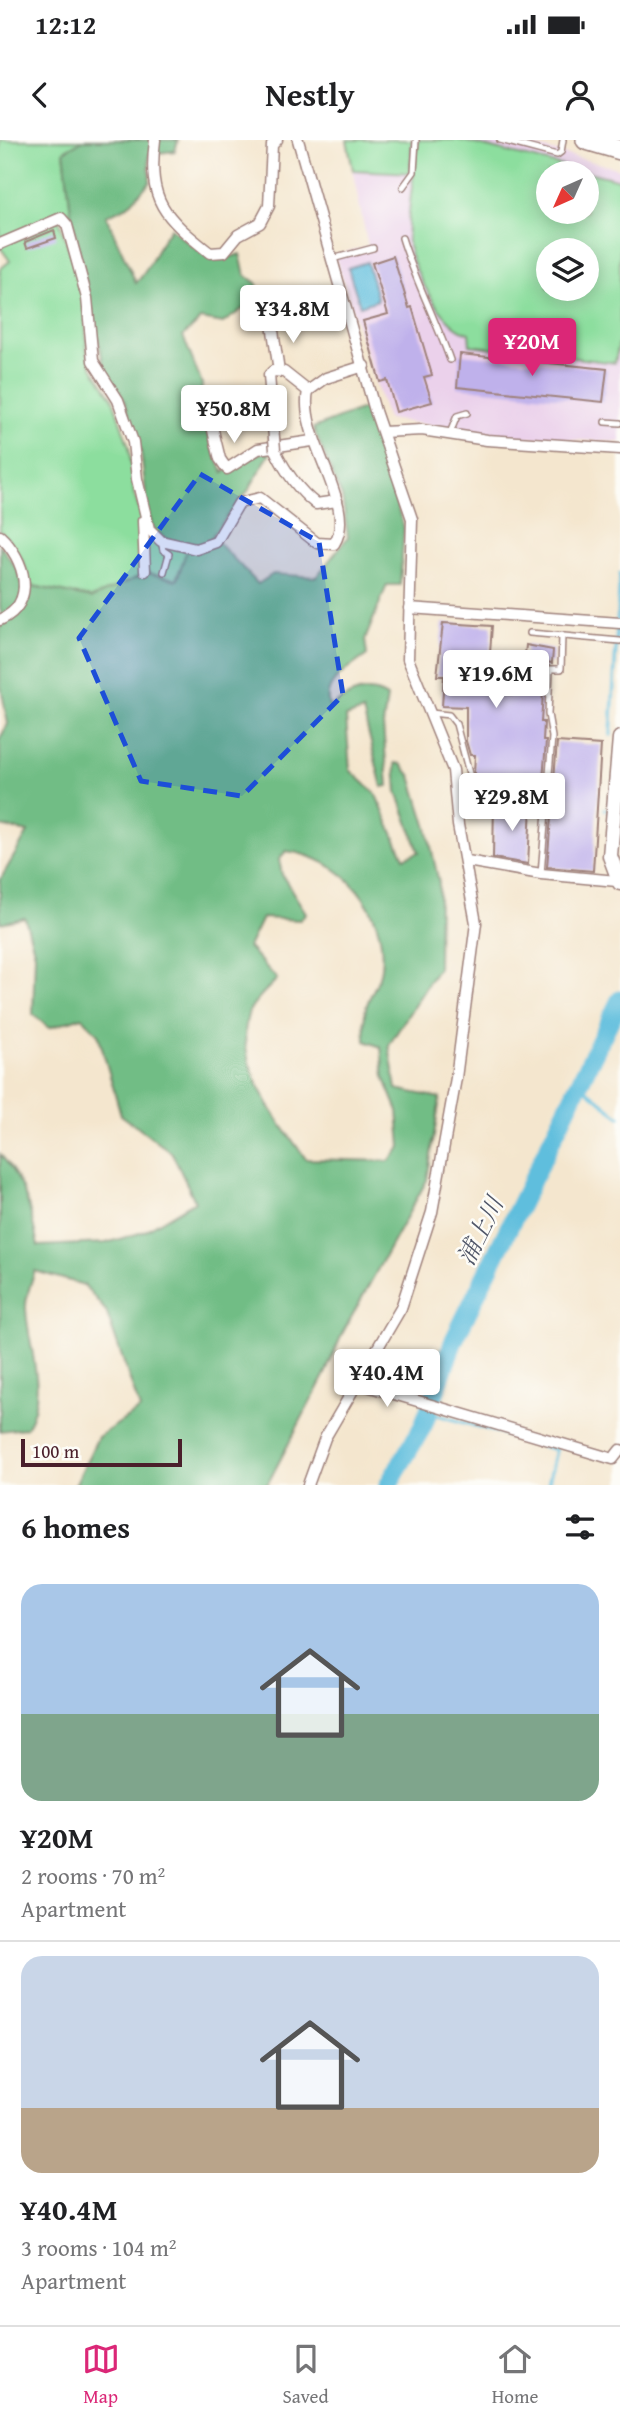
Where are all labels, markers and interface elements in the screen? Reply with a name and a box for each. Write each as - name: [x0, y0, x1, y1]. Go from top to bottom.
- text: 12:12: [35, 5, 96, 44]
- text: Nestly: [265, 71, 355, 118]
- icon: back: [21, 76, 59, 114]
- icon: person: [561, 76, 599, 114]
- north arrow: [536, 161, 598, 224]
- map controls: [536, 161, 599, 301]
- button: layers: [536, 238, 599, 301]
- pin: ¥34.8M: [236, 286, 350, 345]
- text: ¥34.8M: [256, 291, 330, 324]
- pin: ¥20M: [491, 318, 573, 378]
- text: ¥20M: [504, 324, 560, 357]
- pin: ¥50.8M: [177, 386, 291, 445]
- text: ¥50.8M: [197, 391, 271, 424]
- pin: ¥19.6M: [439, 650, 553, 710]
- text: ¥19.6M: [459, 656, 533, 689]
- pin: ¥29.8M: [455, 774, 569, 833]
- text: ¥29.8M: [475, 779, 549, 812]
- water label: 浦上川: [448, 1188, 513, 1271]
- pin: ¥40.4M: [330, 1350, 444, 1409]
- text: ¥40.4M: [350, 1355, 424, 1388]
- scale bar: [21, 1436, 182, 1468]
- text: 100 m: [32, 1437, 79, 1465]
- text: 6 homes: [21, 1505, 130, 1549]
- icon: filters: [561, 1508, 599, 1546]
- icon: home: [247, 1630, 373, 1756]
- text: ¥20M: [21, 1815, 93, 1859]
- text: 2 rooms · 70 m²: [21, 1859, 165, 1892]
- text: Apartment: [21, 1892, 126, 1925]
- icon: home: [247, 2002, 373, 2128]
- text: ¥40.4M: [21, 2187, 117, 2231]
- text: 3 rooms · 104 m²: [21, 2231, 176, 2264]
- text: Apartment: [21, 2264, 126, 2297]
- tab: Map: [82, 2340, 120, 2410]
- tab: Saved: [283, 2340, 329, 2410]
- tab: Home: [492, 2340, 538, 2410]

